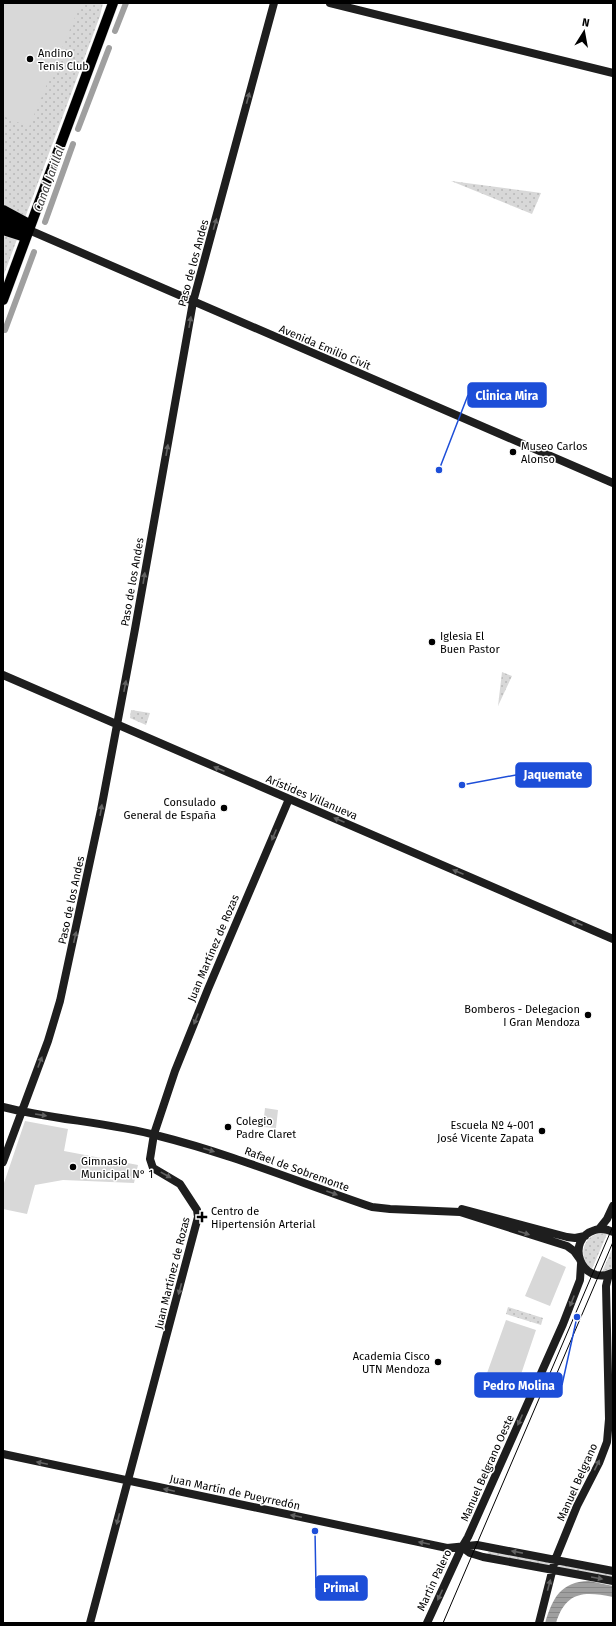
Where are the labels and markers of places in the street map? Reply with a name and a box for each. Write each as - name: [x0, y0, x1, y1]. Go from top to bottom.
- place label: Andino Tenis Club: [38, 47, 89, 73]
- marker: Andino Tenis Club: [25, 54, 35, 64]
- callout: Clinica Mira: [468, 383, 546, 407]
- place label: Museo Carlos Alonso: [521, 440, 587, 466]
- marker: Museo Carlos Alonso: [508, 447, 518, 457]
- place label: Iglesia El Buen Pastor: [440, 630, 500, 656]
- marker: Iglesia El Buen Pastor: [427, 637, 437, 647]
- callout: Jaquemate: [516, 763, 591, 787]
- place label: Consulado General de España: [123, 796, 216, 822]
- marker: Consulado General de España: [219, 803, 229, 813]
- place label: Bomberos - Delegacion I Gran Mendoza: [464, 1003, 580, 1029]
- marker: Bomberos - Delegacion I Gran Mendoza: [583, 1010, 593, 1020]
- place label: Colegio Padre Claret: [236, 1115, 296, 1141]
- place label: Escuela Nº 4-001 José Vicente Zapata: [437, 1119, 534, 1145]
- marker: Colegio Padre Claret: [223, 1122, 233, 1132]
- marker: Escuela Nº 4-001 José Vicente Zapata: [537, 1126, 547, 1136]
- place label: Gimnasio Municipal N° 1: [81, 1155, 153, 1181]
- marker: Gimnasio Municipal N° 1: [68, 1162, 78, 1172]
- place label: Centro de Hipertensión Arterial: [211, 1205, 315, 1231]
- marker: Centro de Hipertensión Arterial: [196, 1211, 208, 1223]
- place label: Academia Cisco UTN Mendoza: [353, 1350, 430, 1376]
- marker: Academia Cisco UTN Mendoza: [433, 1357, 443, 1367]
- callout: Pedro Molina: [475, 1373, 562, 1397]
- callout: Primal: [316, 1576, 367, 1600]

